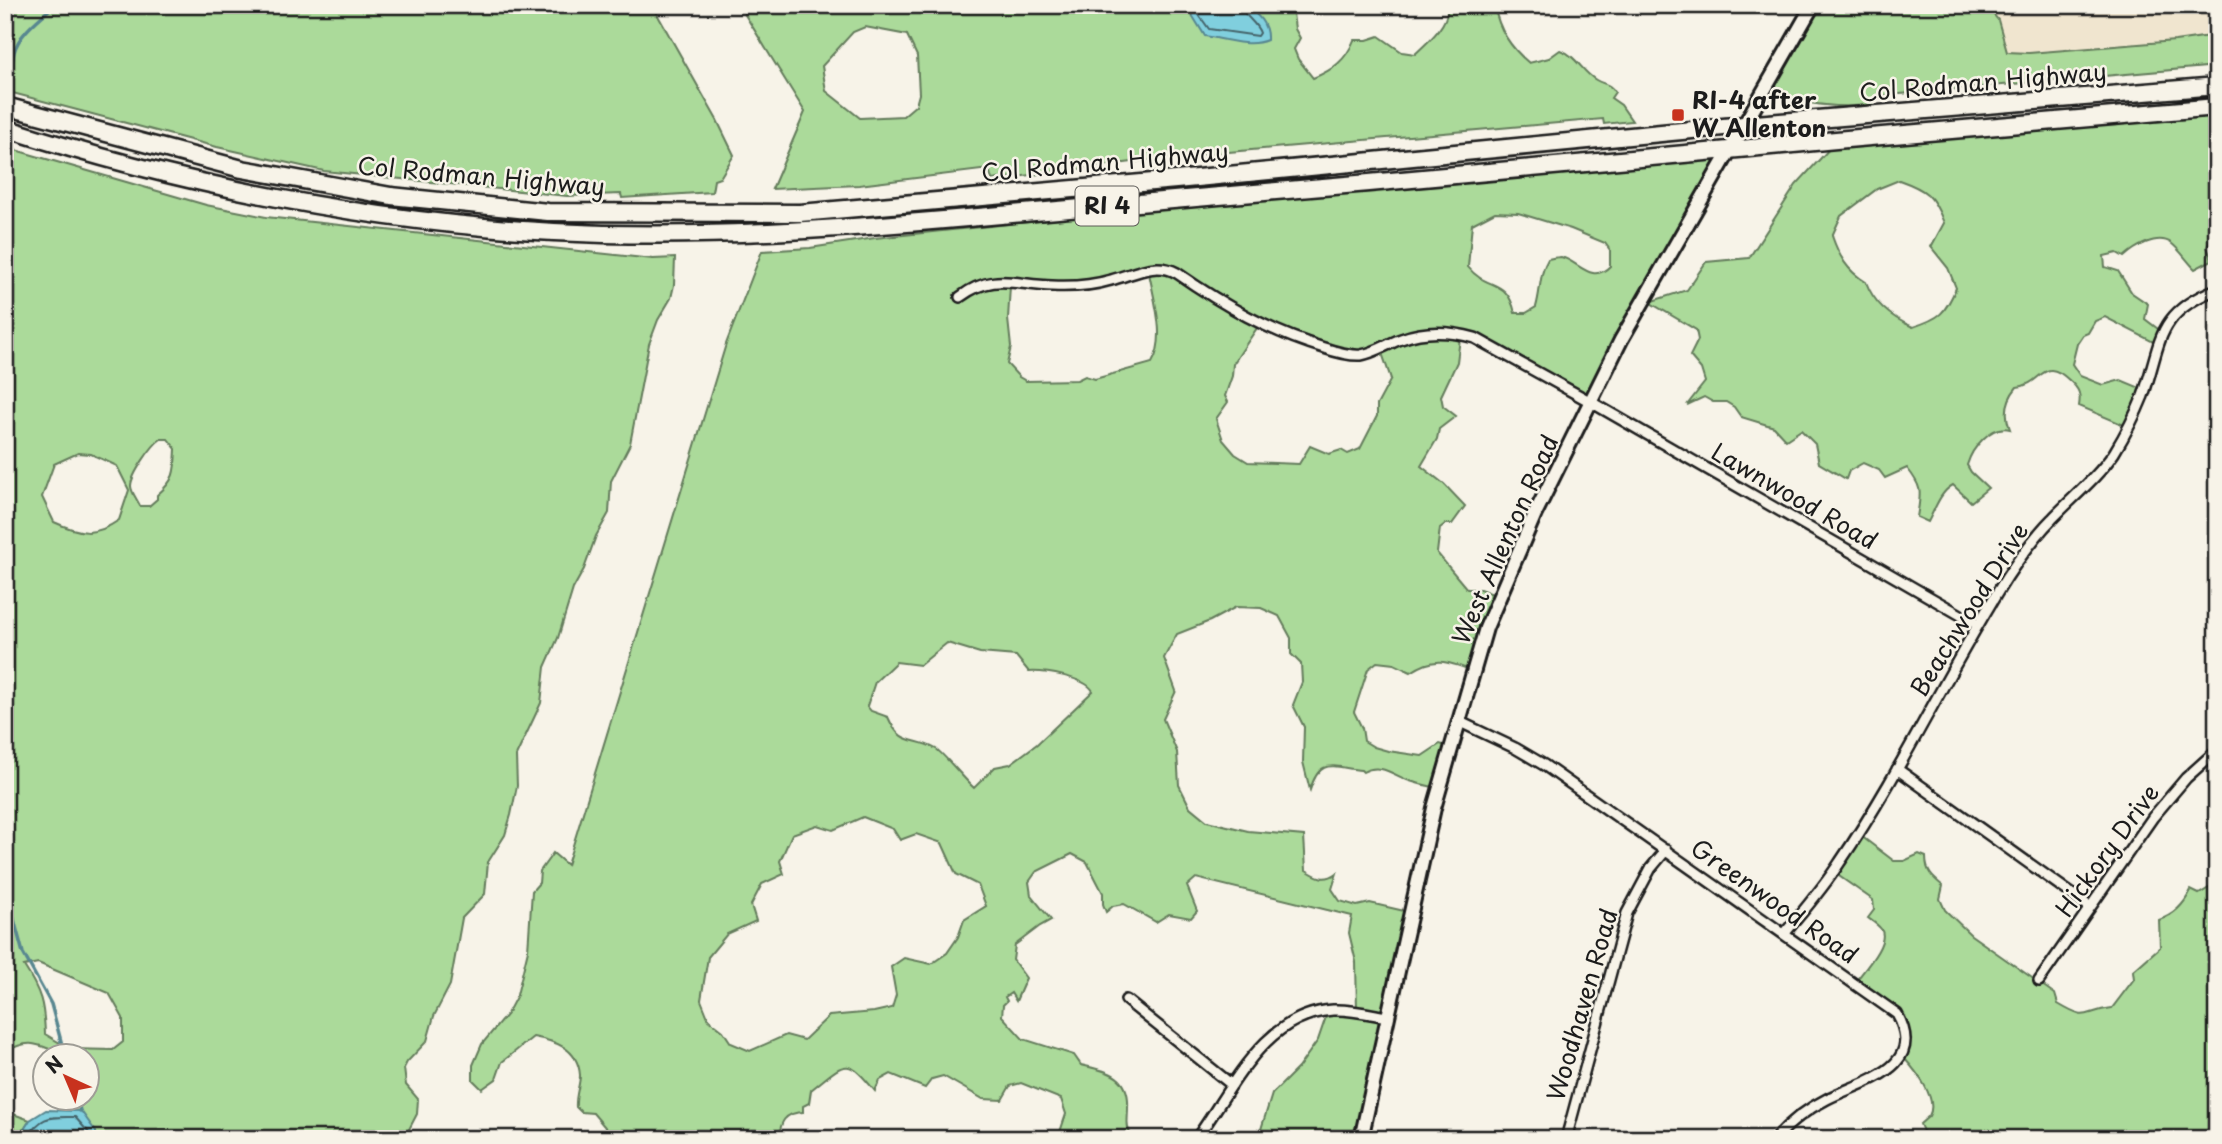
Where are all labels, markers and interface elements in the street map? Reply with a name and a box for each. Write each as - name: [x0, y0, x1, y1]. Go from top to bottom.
- street label: Col Rodman Highway: [1858, 52, 2108, 110]
- place label: RI-4 after W Allenton: [1692, 81, 1826, 145]
- marker: RI-4 after W Allenton: [1670, 107, 1686, 123]
- street label: Col Rodman Highway: [980, 132, 1230, 190]
- street label: Col Rodman Highway: [356, 146, 606, 204]
- road number: RI 4: [1076, 186, 1138, 226]
- street label: West Allenton Road: [1442, 429, 1567, 650]
- street label: Lawnwood Road: [1705, 433, 1885, 557]
- street label: Beachwood Drive: [1900, 515, 2036, 703]
- street label: Hickory Drive: [2046, 776, 2167, 924]
- street label: Greenwood Road: [1684, 829, 1866, 972]
- street label: Woodhaven Road: [1536, 904, 1626, 1105]
- north arrow: [32, 1042, 102, 1112]
- text: N: [38, 1049, 69, 1079]

